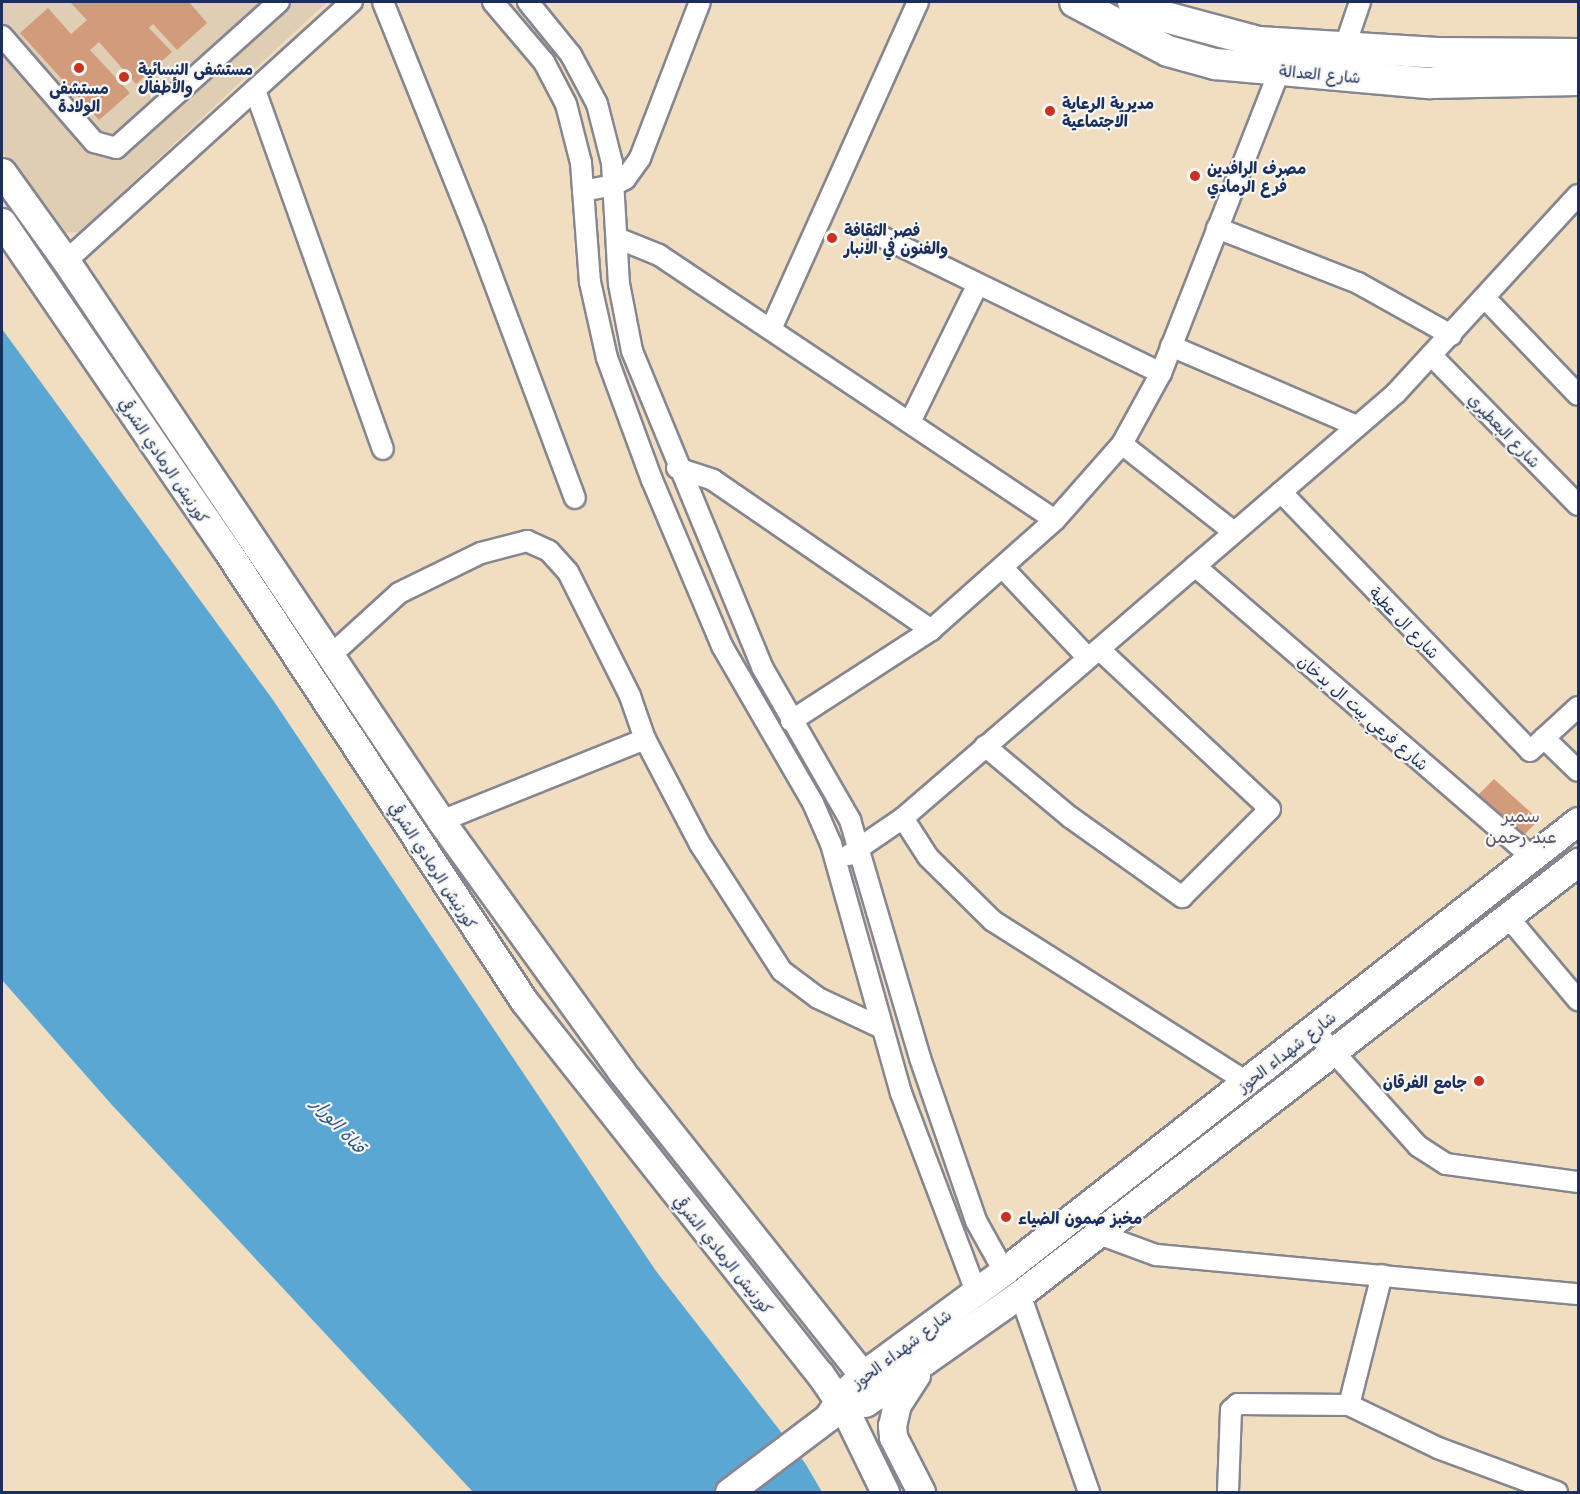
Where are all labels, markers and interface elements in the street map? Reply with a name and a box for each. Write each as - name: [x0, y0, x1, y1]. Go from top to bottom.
- place label: مستشفى النسائية والأطفال: [138, 58, 253, 96]
- street label: شارع العدالة: [1278, 60, 1362, 86]
- marker: مستشفى الولادة: [72, 61, 86, 75]
- marker: مستشفى النسائية والأطفال: [115, 68, 133, 86]
- place label: مستشفى الولادة: [49, 77, 109, 115]
- place label: مديرية الرعاية الاجتماعية: [1062, 92, 1154, 130]
- marker: مديرية الرعاية الاجتماعية: [1043, 104, 1057, 118]
- place label: مصرف الرافدين فرع الرمادي: [1207, 157, 1306, 195]
- marker: مصرف الرافدين فرع الرمادي: [1188, 169, 1202, 183]
- place label: فصر الثقافة والفنون في الانبار: [844, 219, 948, 257]
- marker: فصر الثقافة والفنون في الانبار: [825, 231, 839, 245]
- street label: شارع البعطيري: [1465, 389, 1545, 471]
- street label: كورنيش الرمادي الشرقي: [116, 394, 214, 526]
- street label: شارع ال عطية: [1366, 582, 1444, 662]
- street label: شارع فرعي بيت ال بدخان: [1295, 650, 1433, 774]
- street label: كورنيش الرمادي الشرقي: [386, 798, 482, 932]
- district label: سمير عبد رحمن: [1485, 805, 1557, 848]
- street label: شارع شهداء الحوز: [1233, 1007, 1339, 1095]
- place label: جامع الفرقان: [1383, 1071, 1467, 1091]
- marker: جامع الفرقان: [1472, 1074, 1486, 1088]
- water label: قناة الورار: [308, 1092, 370, 1158]
- street label: كورنيش الرمادي الشرقي: [670, 1191, 778, 1317]
- place label: مخبز صمون الضياء: [1018, 1207, 1142, 1227]
- marker: مخبز صمون الضياء: [999, 1210, 1013, 1224]
- street label: شارع شهداء الحوز: [847, 1304, 955, 1392]

